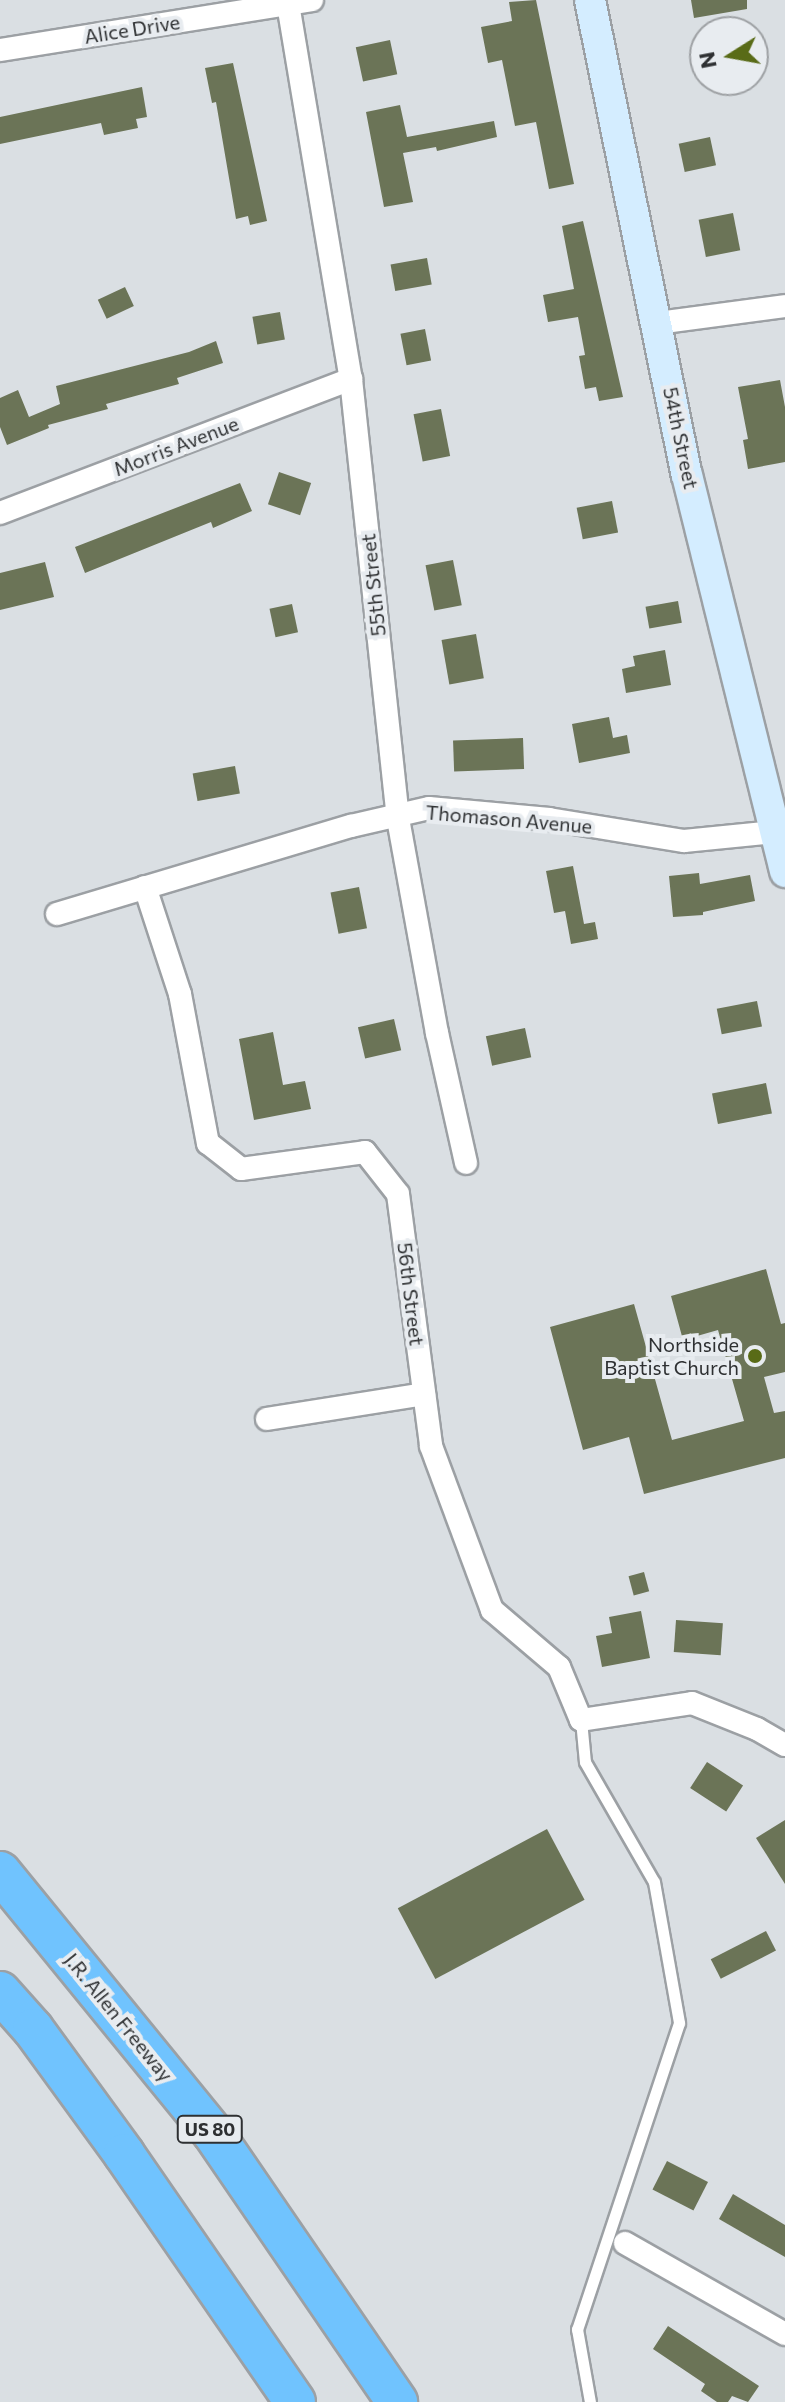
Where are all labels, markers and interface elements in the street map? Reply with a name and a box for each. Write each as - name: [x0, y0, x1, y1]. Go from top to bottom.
- street label: Alice Drive: [82, 10, 182, 48]
- north arrow: [689, 16, 769, 96]
- text: N: [692, 50, 722, 71]
- street label: 54th Street: [659, 385, 703, 491]
- street label: Morris Avenue: [110, 411, 242, 481]
- street label: 55th Street: [356, 533, 390, 637]
- street label: Thomason Avenue: [425, 800, 593, 838]
- street label: 56th Street: [393, 1241, 429, 1347]
- place label: Northside Baptist Church: [604, 1332, 739, 1379]
- marker: Northside Baptist Church: [746, 1347, 764, 1365]
- street label: J.R. Allen Freeway: [60, 1948, 178, 2086]
- road number: US 80: [176, 2115, 244, 2143]

